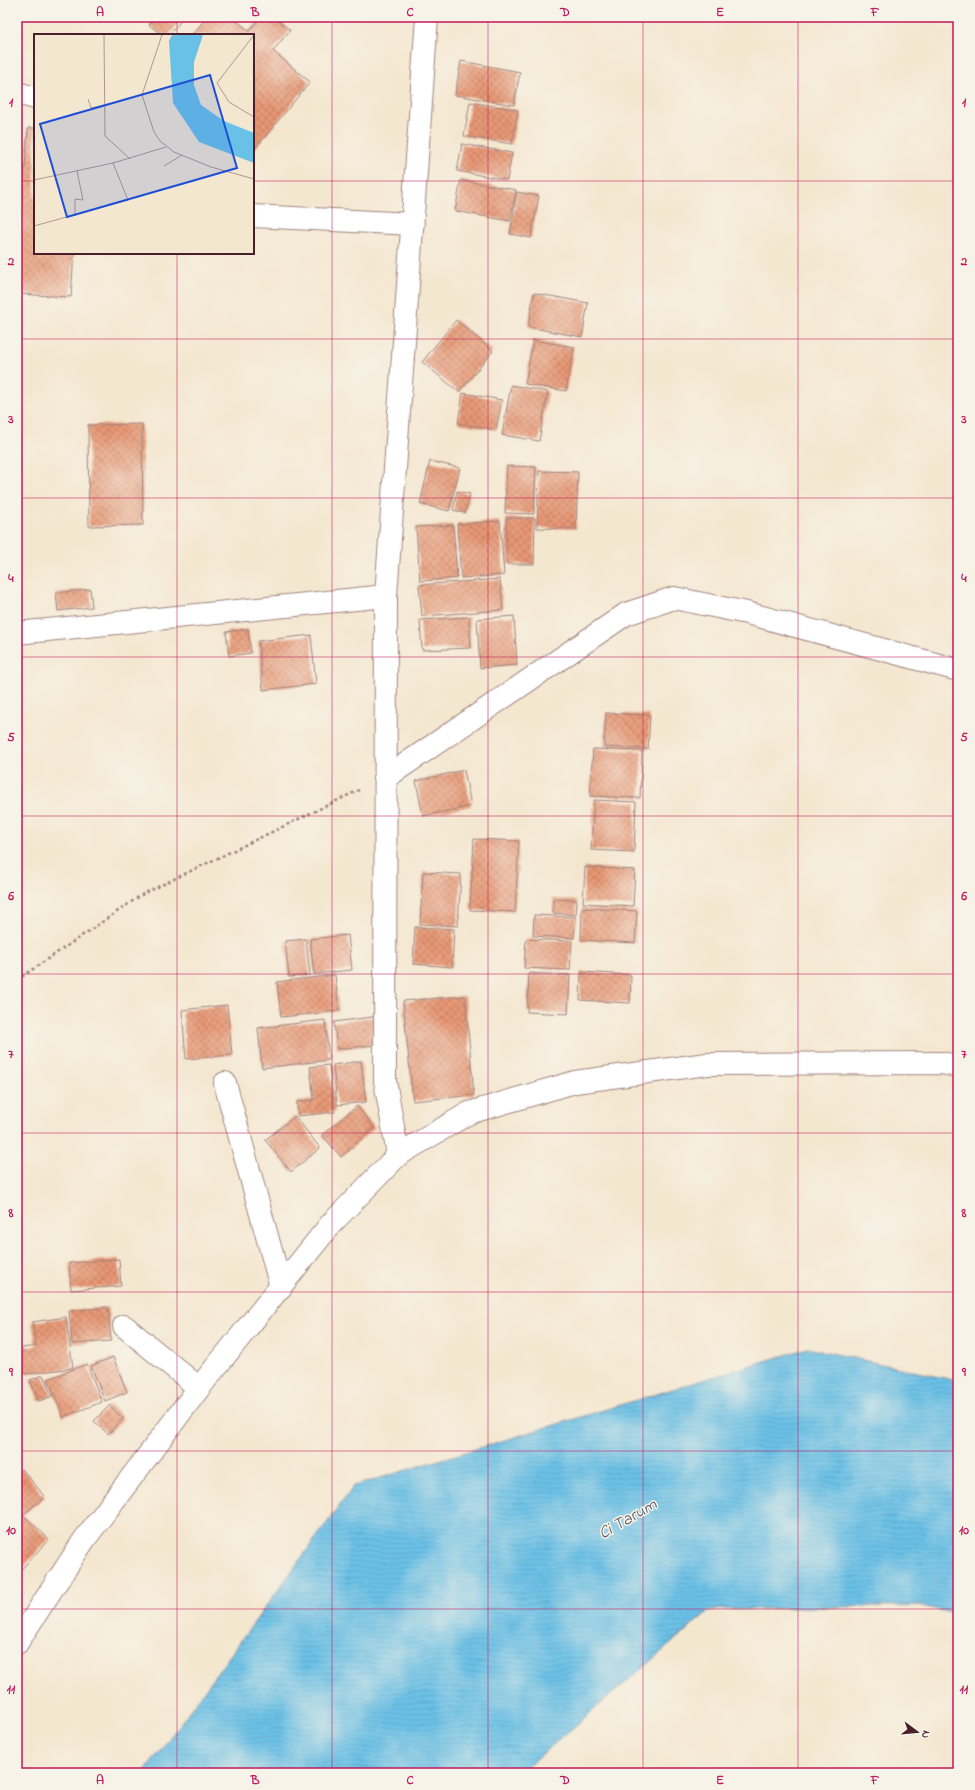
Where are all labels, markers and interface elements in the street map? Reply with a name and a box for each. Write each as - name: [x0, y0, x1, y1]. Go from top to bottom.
- text: A: [96, 3, 104, 22]
- text: B: [250, 3, 260, 22]
- text: C: [406, 3, 414, 22]
- text: D: [559, 3, 570, 22]
- text: E: [716, 3, 724, 22]
- text: F: [870, 3, 880, 22]
- inset map: [34, 34, 254, 254]
- text: 1: [9, 93, 14, 112]
- text: 1: [962, 93, 967, 112]
- text: 2: [7, 252, 15, 271]
- text: 2: [960, 252, 968, 271]
- text: 3: [7, 410, 14, 429]
- text: 3: [960, 410, 967, 429]
- text: 4: [7, 569, 14, 588]
- text: 4: [960, 569, 967, 588]
- text: 5: [7, 728, 15, 747]
- text: 5: [960, 728, 968, 747]
- text: 6: [7, 887, 14, 906]
- text: 6: [960, 887, 967, 906]
- text: 7: [8, 1045, 14, 1064]
- text: 7: [961, 1045, 967, 1064]
- text: 8: [8, 1204, 14, 1223]
- text: 8: [961, 1204, 967, 1223]
- text: 9: [8, 1363, 14, 1382]
- text: 9: [961, 1363, 967, 1382]
- water label: Ci Tarum: [594, 1492, 662, 1546]
- text: 10: [6, 1521, 16, 1540]
- text: 10: [959, 1521, 969, 1540]
- text: 11: [7, 1680, 16, 1699]
- text: 11: [960, 1680, 969, 1699]
- north arrow: [897, 1712, 937, 1752]
- text: N: [917, 1729, 934, 1740]
- text: A: [96, 1771, 104, 1790]
- text: B: [250, 1771, 260, 1790]
- text: C: [406, 1771, 414, 1790]
- text: D: [559, 1771, 570, 1790]
- text: E: [716, 1771, 724, 1790]
- text: F: [870, 1771, 880, 1790]

